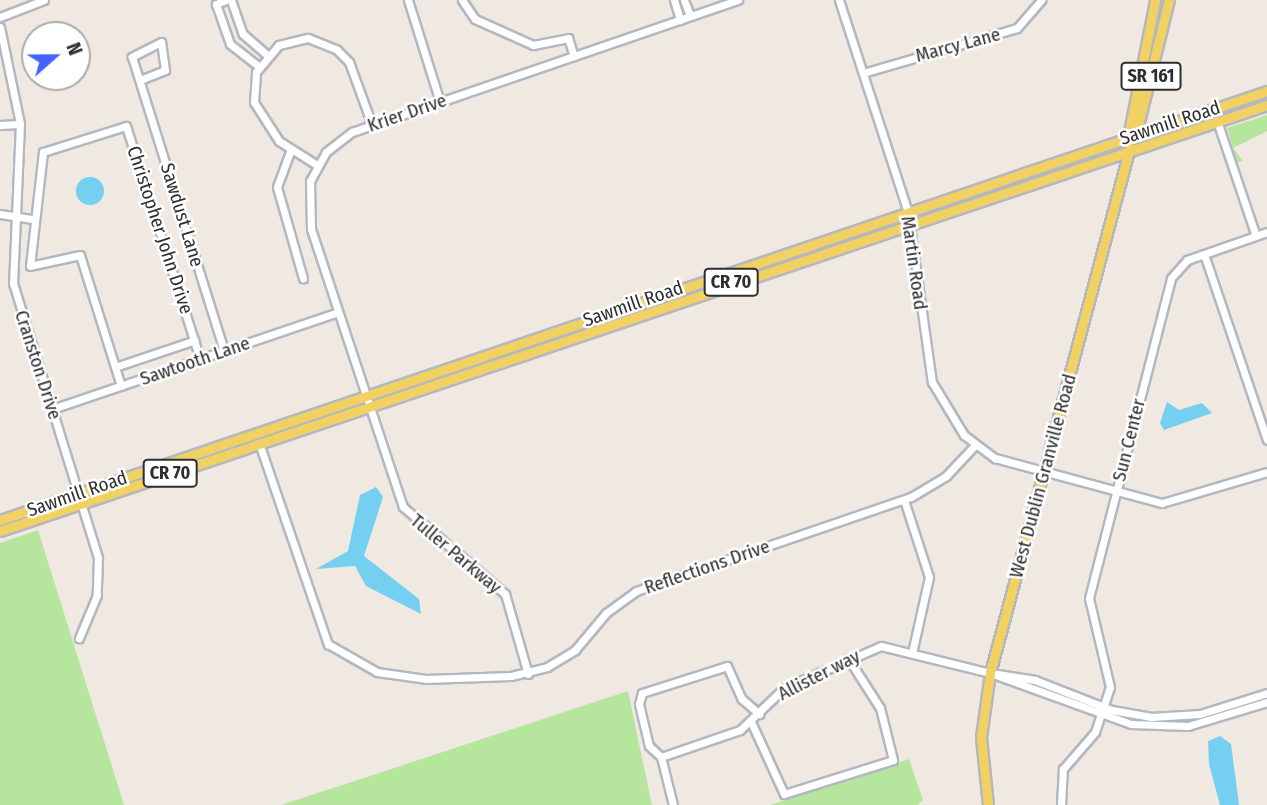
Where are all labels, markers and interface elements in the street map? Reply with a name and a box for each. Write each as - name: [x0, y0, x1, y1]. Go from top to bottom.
- north arrow: [21, 21, 91, 91]
- street label: Marcy Lane: [913, 23, 1003, 67]
- text: N: [61, 40, 87, 58]
- road number: SR 161: [1120, 62, 1182, 90]
- street label: Krier Drive: [364, 89, 450, 137]
- street label: Sawmill Road: [1117, 96, 1223, 150]
- street label: Christopher John Drive: [122, 143, 198, 317]
- street label: Sawdust Lane: [155, 161, 209, 269]
- street label: Martin Road: [896, 215, 932, 311]
- road number: CR 70: [703, 268, 759, 296]
- street label: Sawmill Road: [580, 276, 686, 332]
- street label: Cranston Drive: [10, 308, 66, 422]
- street label: Sawtooth Lane: [137, 332, 253, 390]
- street label: West Dublin Granville Road: [1005, 372, 1081, 580]
- street label: Sun Center: [1108, 396, 1150, 484]
- road number: CR 70: [142, 458, 198, 488]
- street label: Sawmill Road: [24, 466, 130, 522]
- street label: Tuller Parkway: [406, 509, 506, 599]
- street label: Reflections Drive: [641, 535, 773, 599]
- street label: Allister way: [774, 645, 864, 705]

